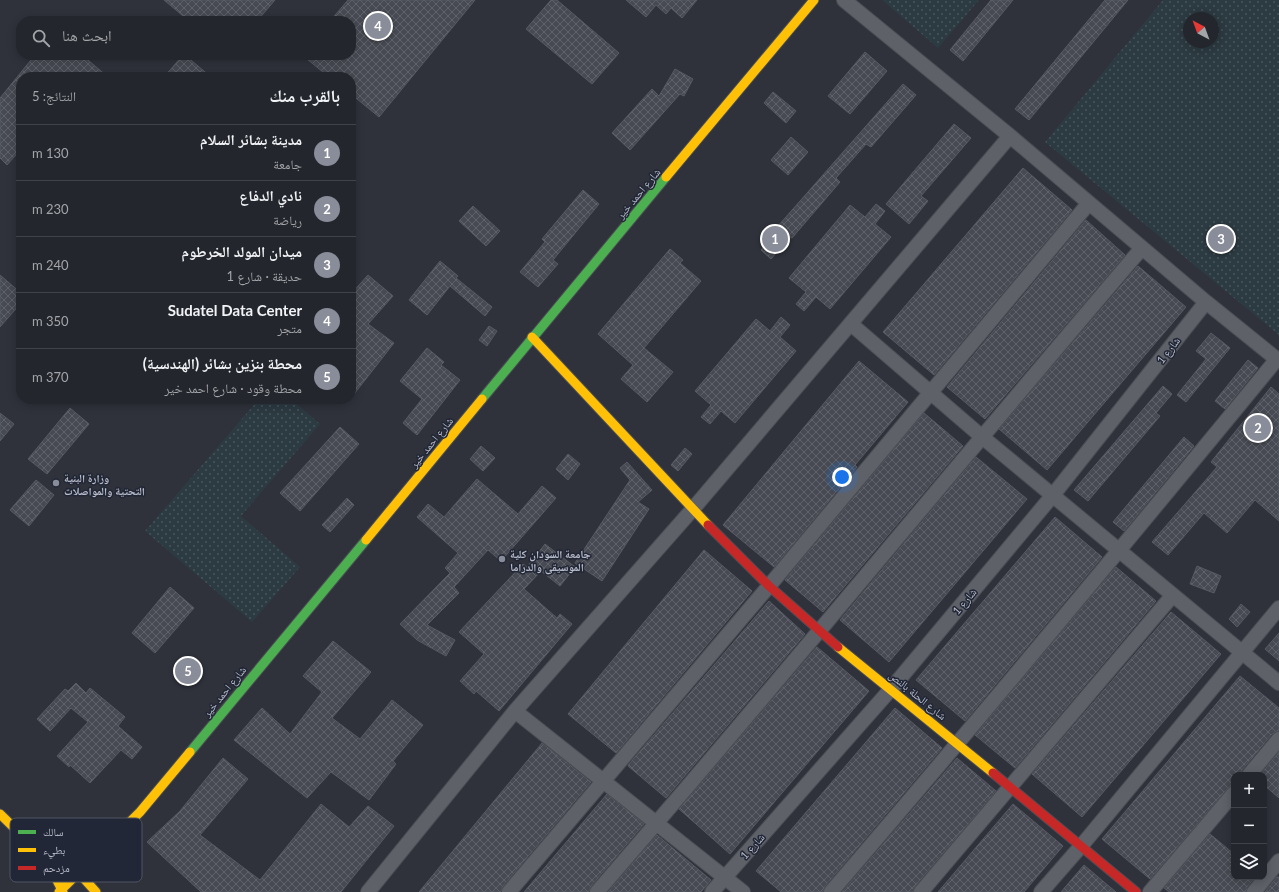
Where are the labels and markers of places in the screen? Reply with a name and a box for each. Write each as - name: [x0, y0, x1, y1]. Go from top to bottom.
- pin: 4: [365, 11, 391, 41]
- pin: 1: [762, 224, 788, 254]
- pin: 3: [1208, 224, 1234, 254]
- pin: 2: [1245, 413, 1271, 443]
- place label: وزارة البنية التحتية والمواصلات: [64, 471, 145, 498]
- marker: وزارة البنية التحتية والمواصلات: [51, 478, 61, 488]
- place label: جامعة السودان كلية الموسيقى والدراما: [510, 547, 591, 575]
- marker: جامعة السودان كلية الموسيقى والدراما: [497, 554, 507, 564]
- pin: 5: [175, 656, 201, 686]

